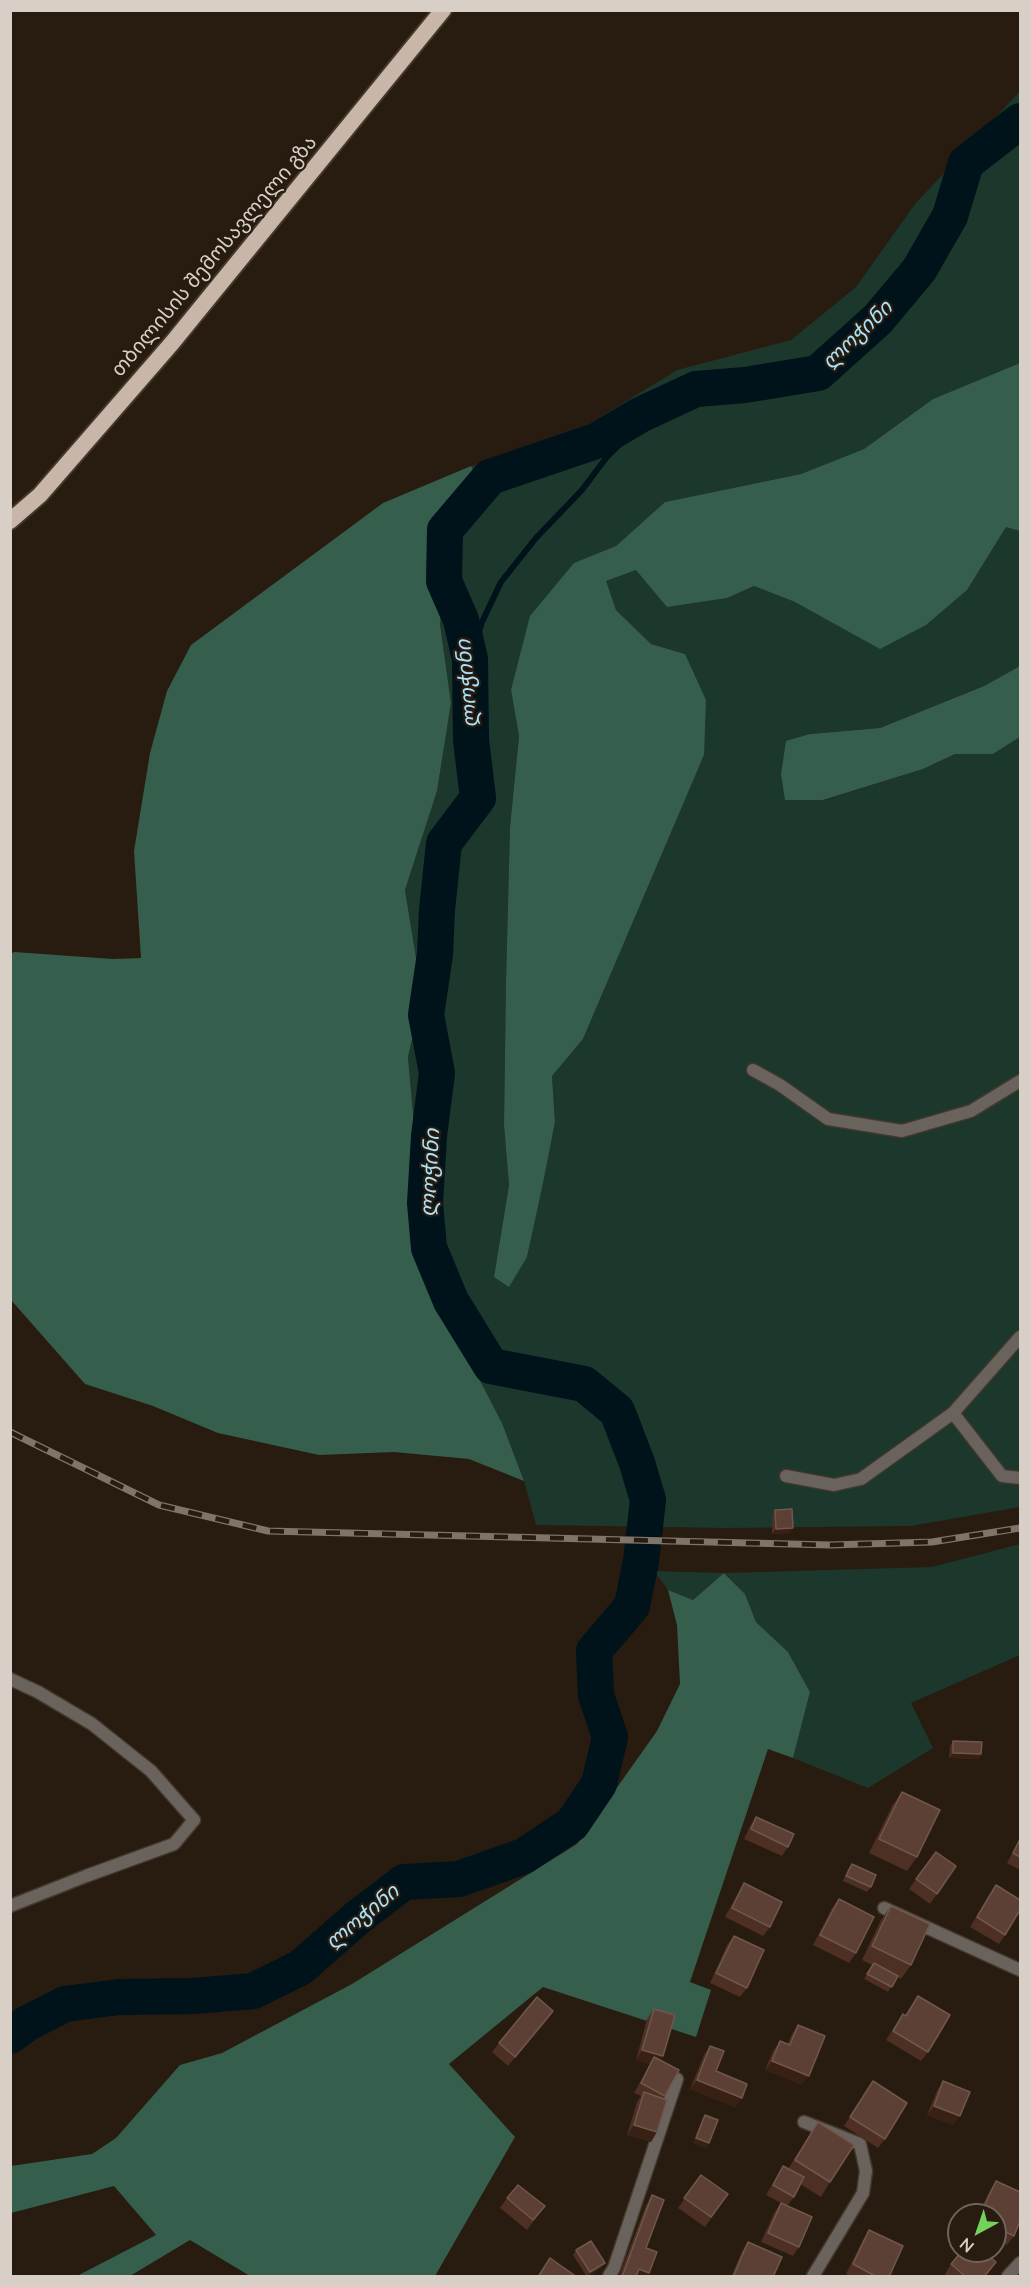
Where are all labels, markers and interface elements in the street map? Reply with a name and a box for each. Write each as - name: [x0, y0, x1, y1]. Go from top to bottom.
- street label: თბილისის შემოსავლელი გზა: [106, 131, 322, 381]
- water label: ლოჭინი: [816, 295, 898, 375]
- water label: ლოჭინი: [451, 639, 483, 729]
- water label: ლოჭინი: [415, 1128, 445, 1218]
- water label: ლოჭინი: [320, 1879, 404, 1955]
- north arrow: [947, 2203, 1007, 2263]
- text: N: [956, 2234, 977, 2257]

